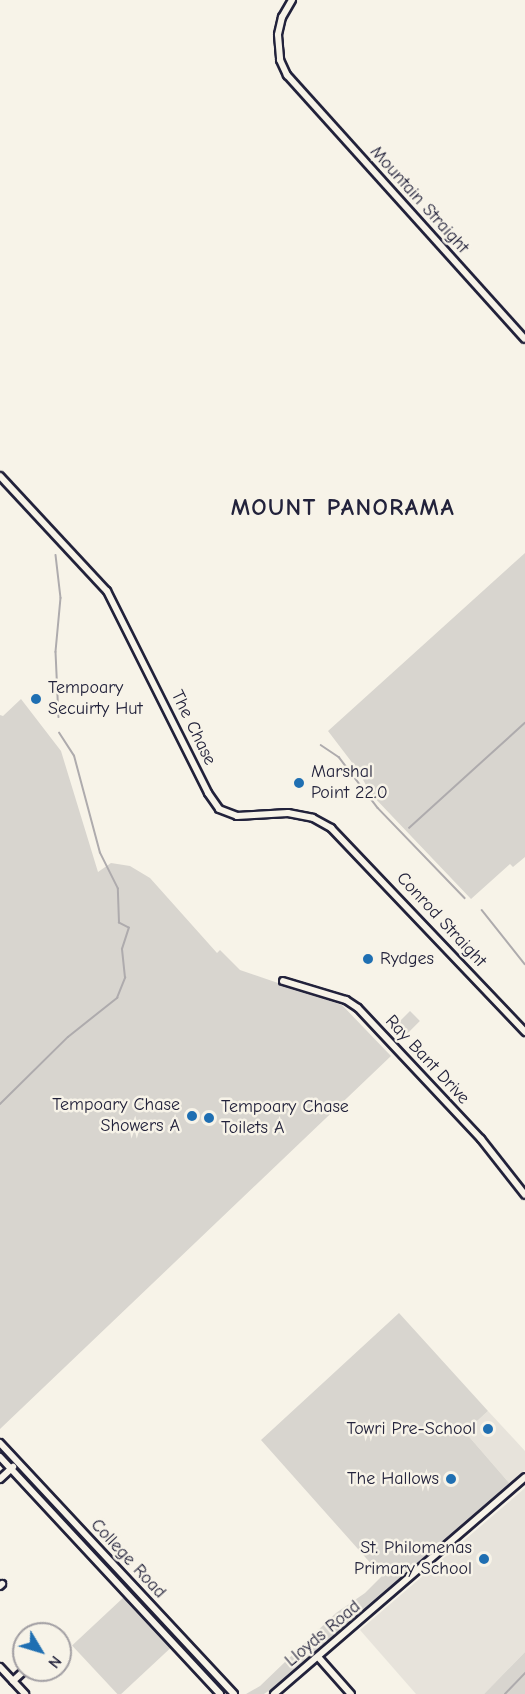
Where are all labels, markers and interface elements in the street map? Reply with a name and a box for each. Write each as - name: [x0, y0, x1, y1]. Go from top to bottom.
- street label: Mountain Straight: [365, 142, 473, 258]
- district label: MOUNT PANORAMA: [231, 494, 455, 522]
- place label: Tempoary Secuirty Hut: [48, 678, 143, 720]
- street label: The Chase: [166, 687, 220, 769]
- marker: Tempoary Secuirty Hut: [29, 692, 43, 706]
- place label: Marshal Point 22.0: [311, 762, 388, 804]
- marker: Marshal Point 22.0: [292, 776, 306, 790]
- street label: Conrod Straight: [391, 868, 491, 972]
- place label: Rydges: [380, 948, 434, 970]
- marker: Rydges: [361, 952, 375, 966]
- street label: Ray Bant Drive: [380, 1011, 474, 1109]
- place label: Tempoary Chase Showers A: [52, 1095, 180, 1138]
- place label: Tempoary Chase Toilets A: [221, 1097, 349, 1140]
- marker: Tempoary Chase Showers A: [185, 1109, 199, 1123]
- marker: Tempoary Chase Toilets A: [202, 1111, 216, 1125]
- place label: Towri Pre-School: [347, 1418, 476, 1440]
- marker: Towri Pre-School: [481, 1422, 495, 1436]
- place label: The Hallows: [347, 1468, 439, 1490]
- marker: The Hallows: [444, 1472, 458, 1486]
- street label: College Road: [86, 1515, 170, 1603]
- place label: St. Philomenas Primary School: [354, 1538, 472, 1580]
- marker: St. Philomenas Primary School: [477, 1552, 491, 1566]
- street label: Lloyds Road: [281, 1596, 365, 1672]
- north arrow: [12, 1622, 72, 1682]
- text: N: [44, 1652, 65, 1672]

